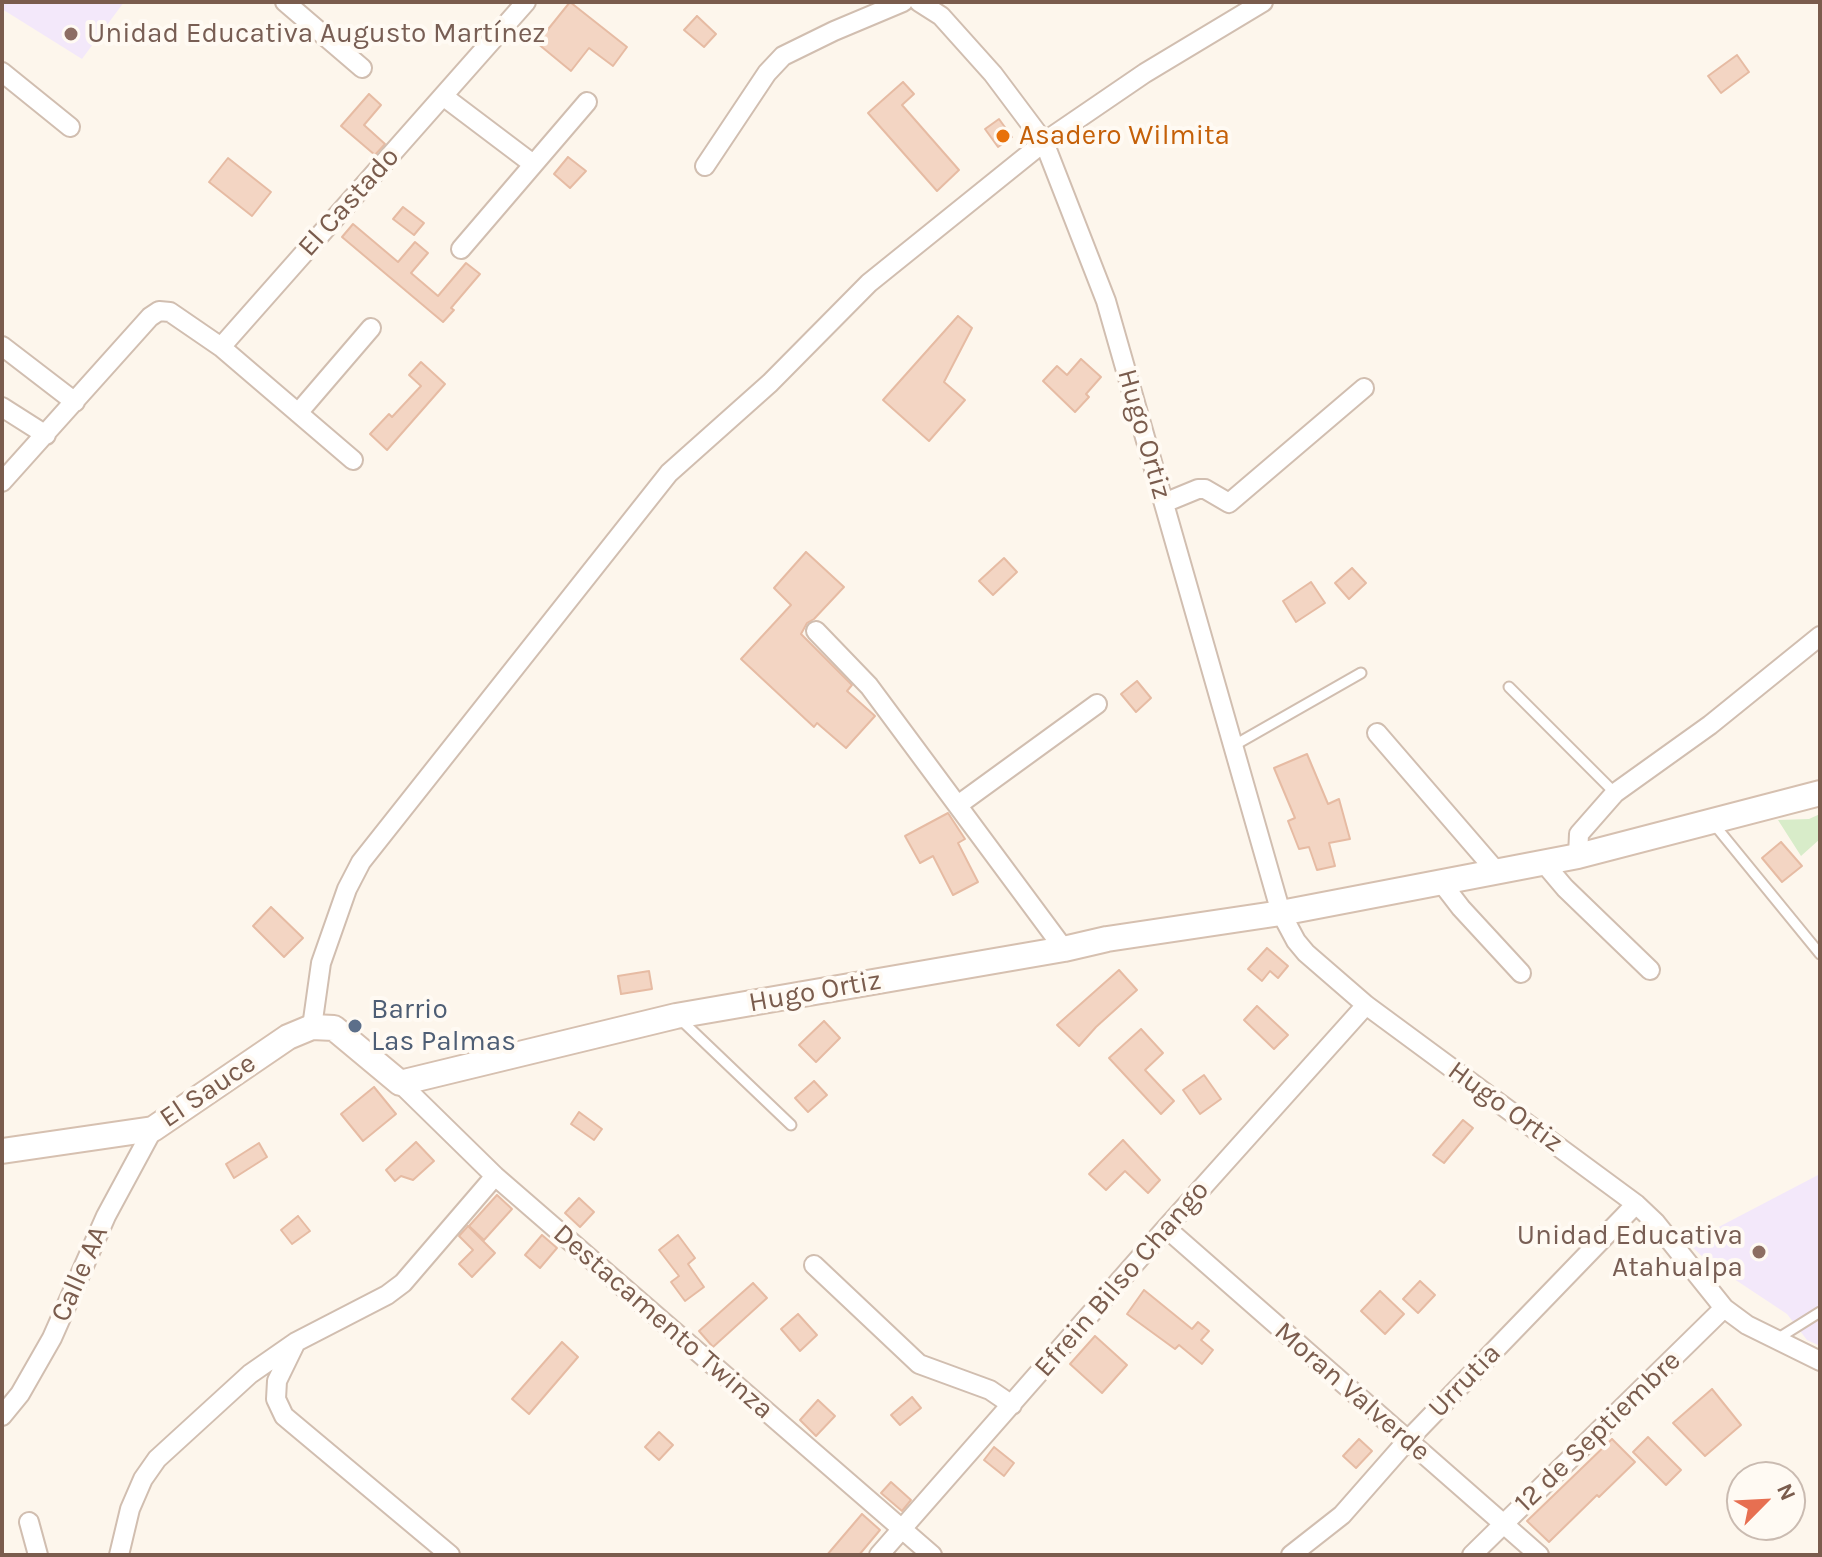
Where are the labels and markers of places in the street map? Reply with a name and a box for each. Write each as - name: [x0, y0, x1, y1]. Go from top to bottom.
- place label: Unidad Educativa Augusto Martínez: [87, 17, 546, 51]
- marker: Unidad Educativa Augusto Martínez: [62, 25, 80, 43]
- place label: Asadero Wilmita: [1019, 119, 1230, 153]
- marker: Asadero Wilmita: [994, 127, 1012, 145]
- place label: Barrio Las Palmas: [371, 993, 516, 1059]
- marker: Barrio Las Palmas: [346, 1017, 364, 1035]
- place label: Unidad Educativa Atahualpa: [1517, 1219, 1743, 1285]
- marker: Unidad Educativa Atahualpa: [1750, 1243, 1768, 1261]

